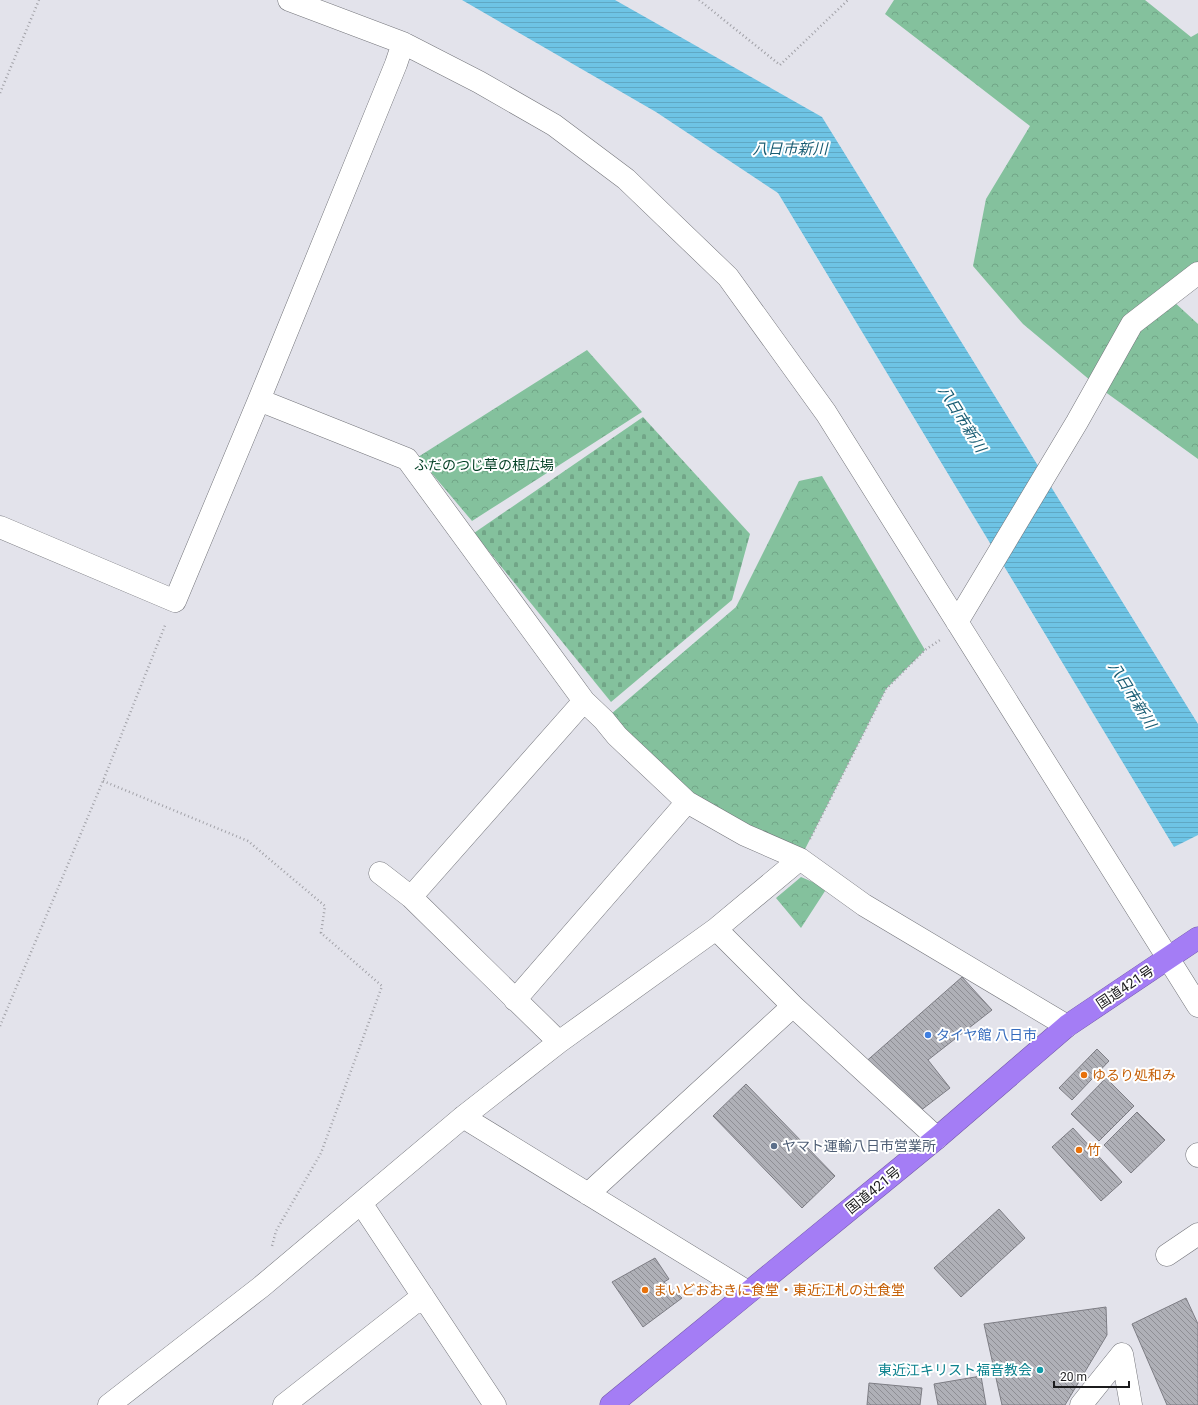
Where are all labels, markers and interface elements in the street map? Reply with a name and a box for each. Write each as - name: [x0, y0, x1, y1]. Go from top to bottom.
- water label: 八日市新川: [752, 140, 829, 158]
- water label: 八日市新川: [934, 382, 991, 457]
- park label: ふだのつじ草の根広場: [414, 457, 554, 473]
- water label: 八日市新川: [1104, 658, 1161, 733]
- street label: 国道421号: [1093, 962, 1157, 1012]
- place label: タイヤ館 八日市: [936, 1027, 1037, 1043]
- marker: タイヤ館 八日市: [923, 1030, 933, 1040]
- place label: ゆるり処和み: [1092, 1067, 1176, 1083]
- marker: ゆるり処和み: [1079, 1070, 1089, 1080]
- place label: ヤマト運輸八日市営業所: [782, 1138, 936, 1154]
- marker: ヤマト運輸八日市営業所: [769, 1141, 779, 1151]
- place label: 竹: [1087, 1142, 1101, 1158]
- marker: 竹: [1074, 1145, 1084, 1155]
- street label: 国道421号: [842, 1163, 904, 1217]
- place label: まいどおおきに食堂・東近江札の辻食堂: [653, 1282, 905, 1298]
- marker: まいどおおきに食堂・東近江札の辻食堂: [640, 1285, 650, 1295]
- place label: 東近江キリスト福音教会: [878, 1362, 1032, 1378]
- scale bar: [1054, 1363, 1129, 1389]
- marker: 東近江キリスト福音教会: [1035, 1365, 1045, 1375]
- text: 20 m: [1060, 1370, 1087, 1384]

